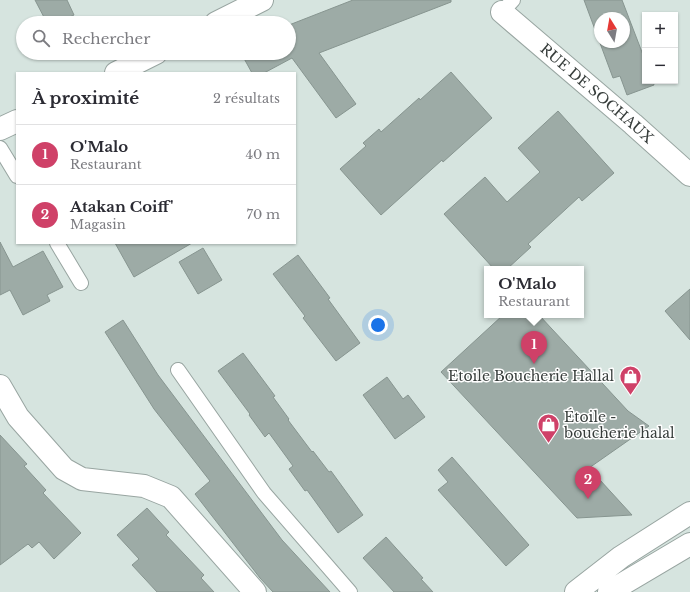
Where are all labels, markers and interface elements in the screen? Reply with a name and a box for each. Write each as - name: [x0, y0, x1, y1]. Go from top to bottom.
- north arrow: [594, 12, 630, 48]
- map controls: [642, 12, 678, 84]
- button: +: [642, 12, 678, 48]
- search box: [16, 16, 296, 60]
- icon: search: [30, 27, 52, 49]
- text: Rechercher: [62, 29, 150, 48]
- street label: RUE DE SOCHAUX: [537, 40, 658, 147]
- button: −: [642, 48, 678, 84]
- text: À proximité: [32, 88, 139, 109]
- text: 2 résultats: [213, 90, 280, 107]
- text: O'Malo: [70, 137, 128, 156]
- text: 1: [42, 146, 48, 163]
- text: 40 m: [245, 146, 280, 163]
- text: Restaurant: [70, 156, 142, 173]
- text: Atakan Coiff': [70, 197, 173, 216]
- text: 2: [41, 206, 49, 223]
- text: 70 m: [247, 206, 280, 223]
- text: Magasin: [70, 216, 126, 233]
- popup: [484, 266, 584, 318]
- text: O'Malo: [498, 274, 556, 293]
- text: Restaurant: [498, 293, 570, 310]
- your location: [368, 315, 388, 335]
- pin: 1: [521, 331, 547, 364]
- shop icon: Etoile Boucherie Hallal: [617, 363, 643, 396]
- place label: Etoile Boucherie Hallal: [448, 367, 614, 385]
- place label: Étoile - boucherie halal: [563, 408, 675, 442]
- shop icon: Étoile - boucherie halal: [535, 412, 561, 445]
- pin: 2: [575, 466, 601, 499]

